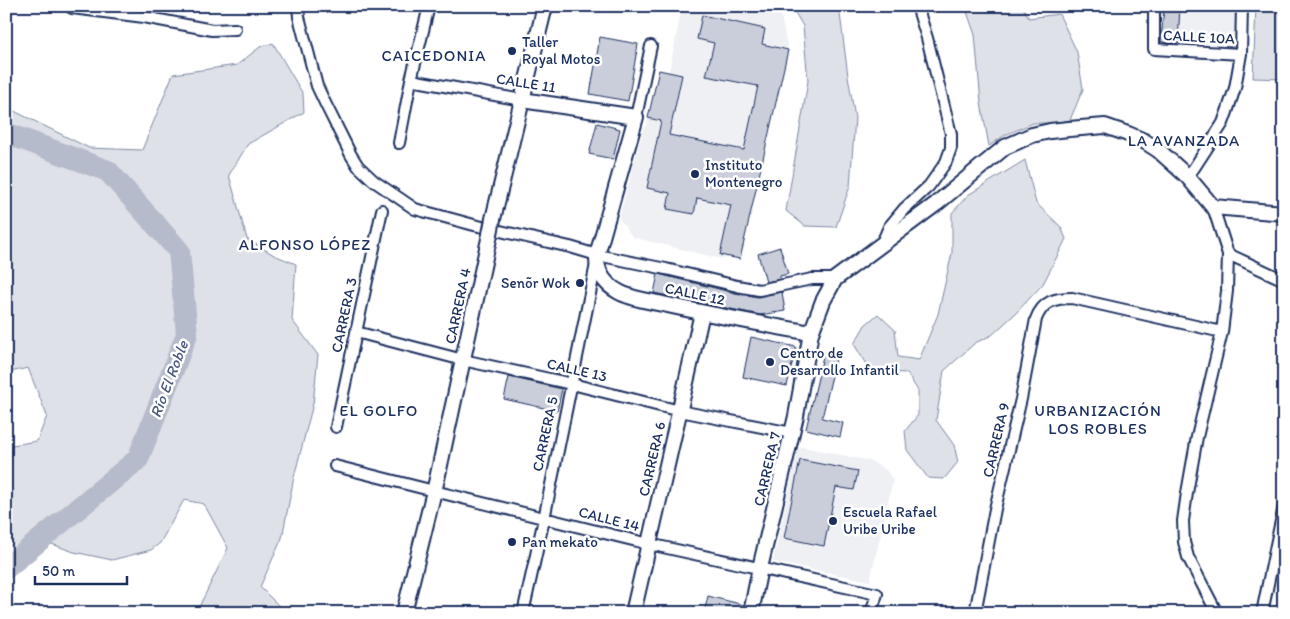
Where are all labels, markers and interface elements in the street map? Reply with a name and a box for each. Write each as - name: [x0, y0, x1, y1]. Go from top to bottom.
- street label: CALLE 10A: [1163, 26, 1236, 48]
- place label: Taller Royal Motos: [522, 33, 601, 68]
- marker: Taller Royal Motos: [506, 45, 518, 57]
- district label: CAICEDONIA: [382, 46, 486, 65]
- street label: CALLE 11: [495, 69, 557, 97]
- district label: LA AVANZADA: [1128, 131, 1240, 150]
- place label: Instituto Montenegro: [705, 156, 782, 191]
- marker: Instituto Montenegro: [689, 168, 701, 180]
- district label: ALFONSO LÓPEZ: [239, 235, 371, 254]
- street label: CARRERA 4: [441, 266, 475, 346]
- place label: Senõr Wok: [501, 274, 570, 292]
- street label: CARRERA 3: [327, 276, 361, 354]
- marker: Senõr Wok: [574, 277, 586, 289]
- street label: CALLE 12: [663, 279, 727, 309]
- water label: Río El Roble: [146, 337, 193, 420]
- place label: Centro de Desarrollo Infantil: [780, 344, 900, 379]
- street label: CALLE 13: [545, 354, 609, 386]
- marker: Centro de Desarrollo Infantil: [764, 356, 776, 368]
- street label: CARRERA 5: [528, 395, 562, 473]
- district label: EL GOLFO: [340, 401, 418, 420]
- street label: CARRERA 9: [979, 401, 1013, 479]
- district label: URBANIZACIÓN LOS ROBLES: [1034, 401, 1162, 438]
- street label: CARRERA 6: [635, 420, 669, 498]
- street label: CARRERA 7: [750, 430, 784, 508]
- street label: CALLE 14: [577, 503, 641, 535]
- place label: Escuela Rafael Uribe Uribe: [843, 503, 938, 538]
- marker: Escuela Rafael Uribe Uribe: [827, 515, 839, 527]
- place label: Pan mekato: [522, 533, 598, 551]
- marker: Pan mekato: [506, 536, 518, 548]
- scale bar: [35, 554, 128, 586]
- text: 50 m: [42, 562, 75, 580]

